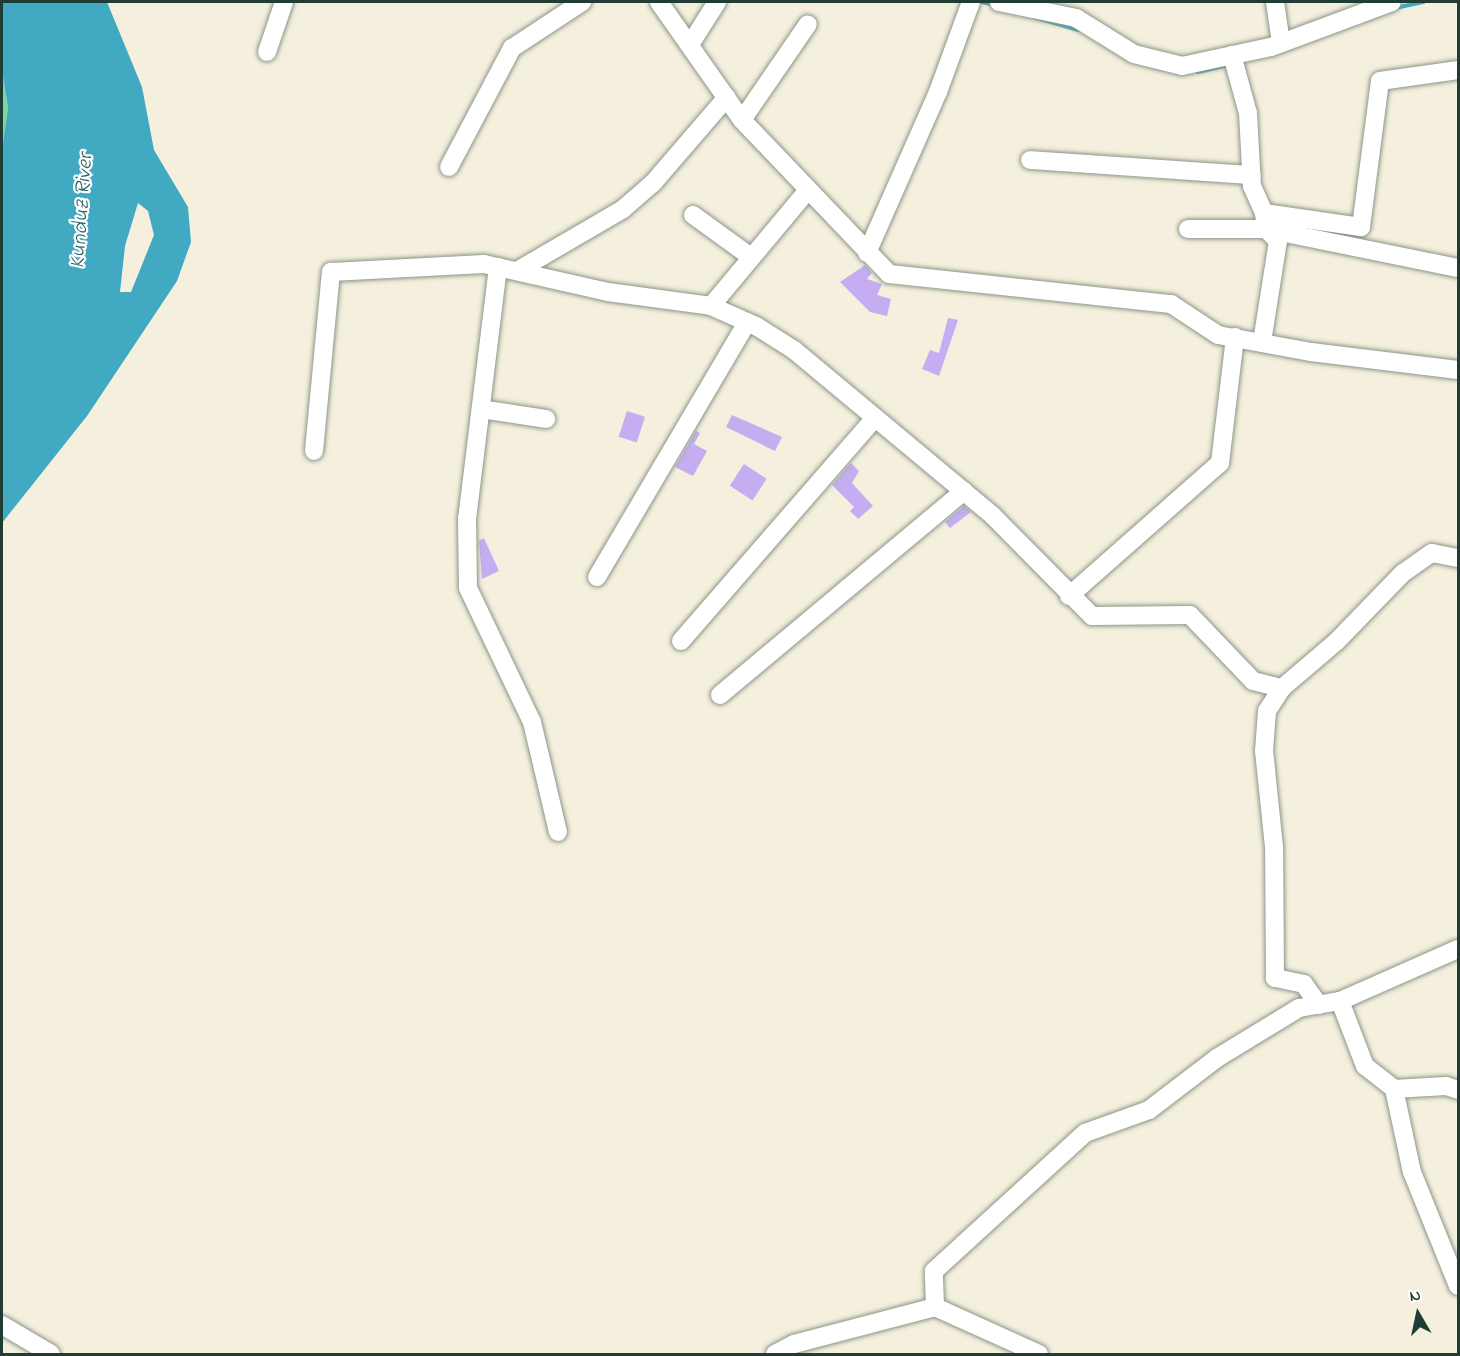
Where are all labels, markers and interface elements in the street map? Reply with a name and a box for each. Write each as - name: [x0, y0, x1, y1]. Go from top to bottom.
- water label: Kunduz River: [66, 152, 100, 270]
- north arrow: [1388, 1284, 1448, 1344]
- text: N: [1408, 1284, 1422, 1309]

